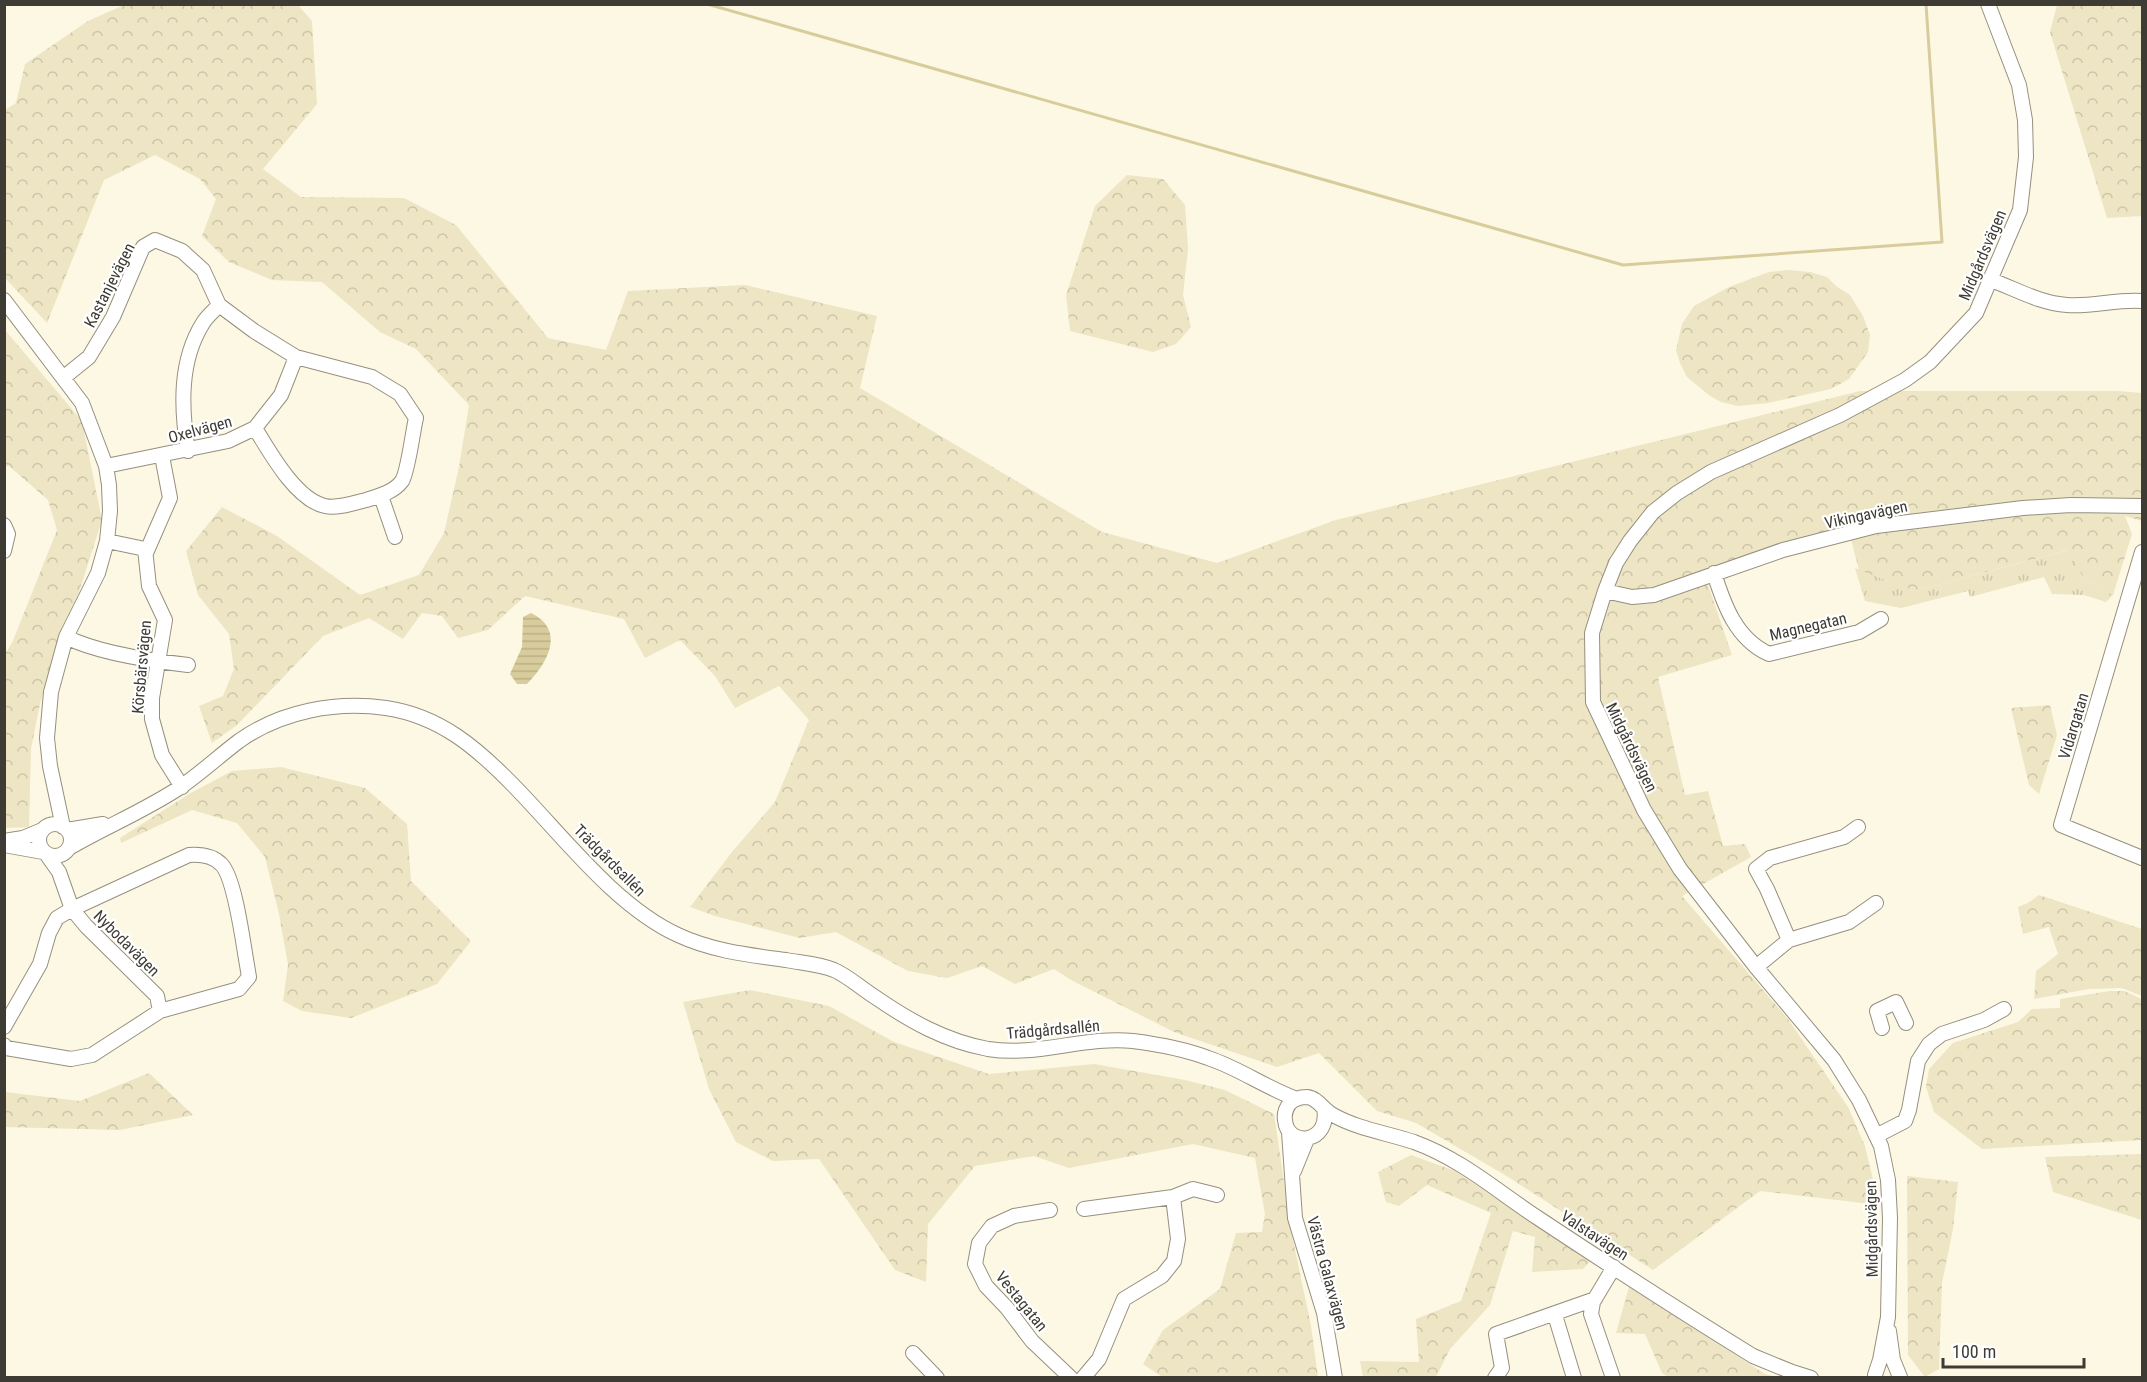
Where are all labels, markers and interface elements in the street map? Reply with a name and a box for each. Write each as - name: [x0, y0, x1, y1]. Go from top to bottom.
- street label: Midgårdsvägen: [1955, 207, 2010, 303]
- street label: Kastanjevägen: [80, 240, 139, 331]
- street label: Oxelvägen: [166, 412, 234, 447]
- street label: Vikingavägen: [1823, 496, 1909, 533]
- street label: Magnegatan: [1768, 608, 1849, 645]
- street label: Körsbärsvägen: [128, 619, 155, 715]
- street label: Vidargatan: [2054, 691, 2093, 762]
- street label: Midgårdsvägen: [1602, 700, 1661, 795]
- street label: Trädgårdsallén: [570, 821, 649, 900]
- street label: Nybodavägen: [90, 906, 164, 980]
- street label: Trädgårdsallén: [1006, 1016, 1101, 1043]
- street label: Midgårdsvägen: [1861, 1180, 1882, 1278]
- street label: Valstavägen: [1557, 1206, 1632, 1264]
- street label: Västra Galaxvägen: [1303, 1214, 1352, 1332]
- street label: Vestagatan: [992, 1268, 1052, 1335]
- scale bar: [1943, 1331, 2084, 1369]
- text: 100 m: [1952, 1341, 1996, 1362]

